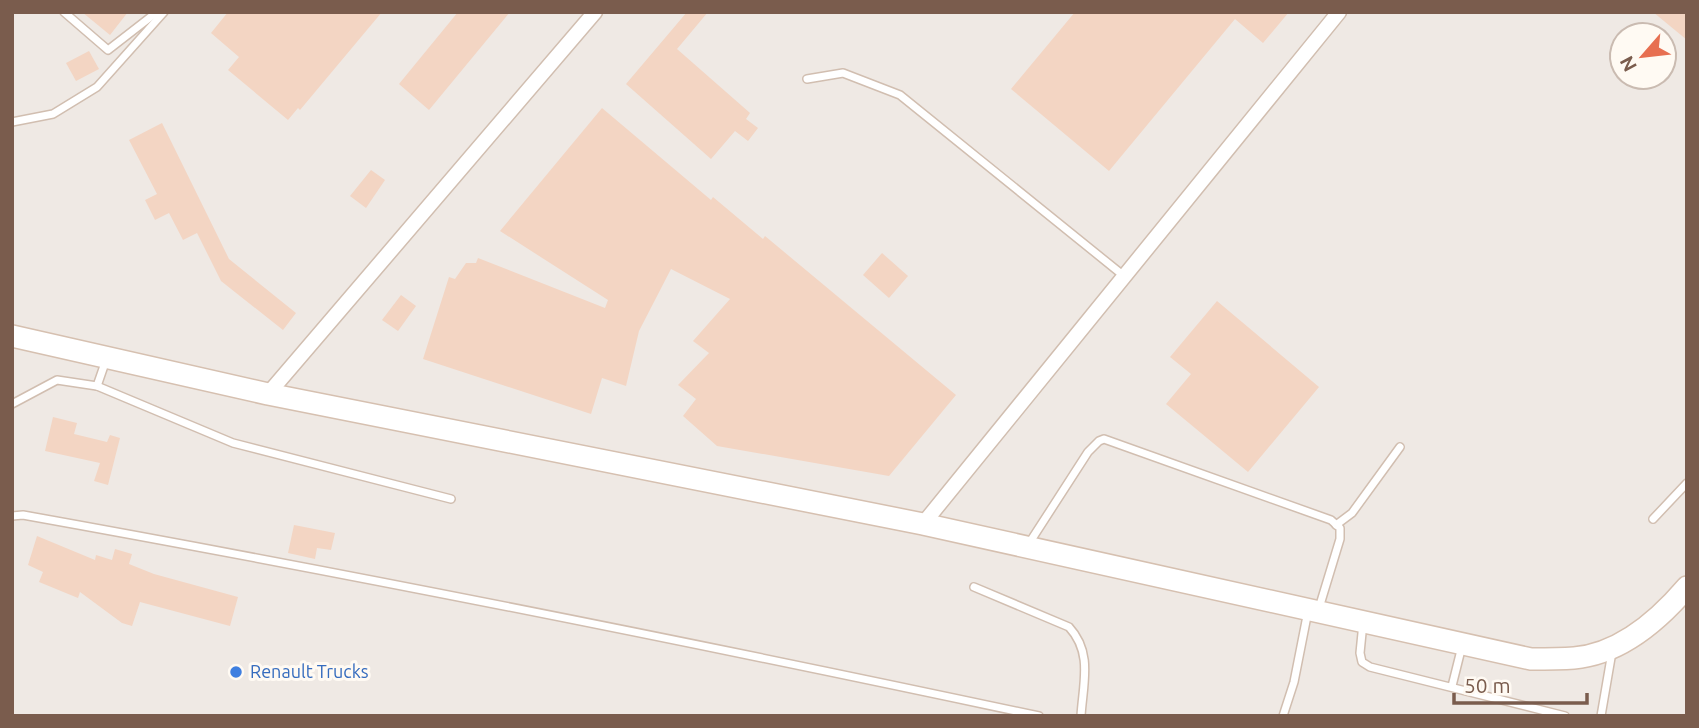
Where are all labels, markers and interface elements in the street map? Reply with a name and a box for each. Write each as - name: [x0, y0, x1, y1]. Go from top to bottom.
- north arrow: [1608, 21, 1678, 91]
- text: N: [1615, 53, 1641, 75]
- place label: Renault Trucks: [250, 661, 369, 681]
- scale bar: [1454, 662, 1587, 706]
- marker: Renault Trucks: [228, 664, 244, 680]
- text: 50 m: [1464, 673, 1511, 697]

